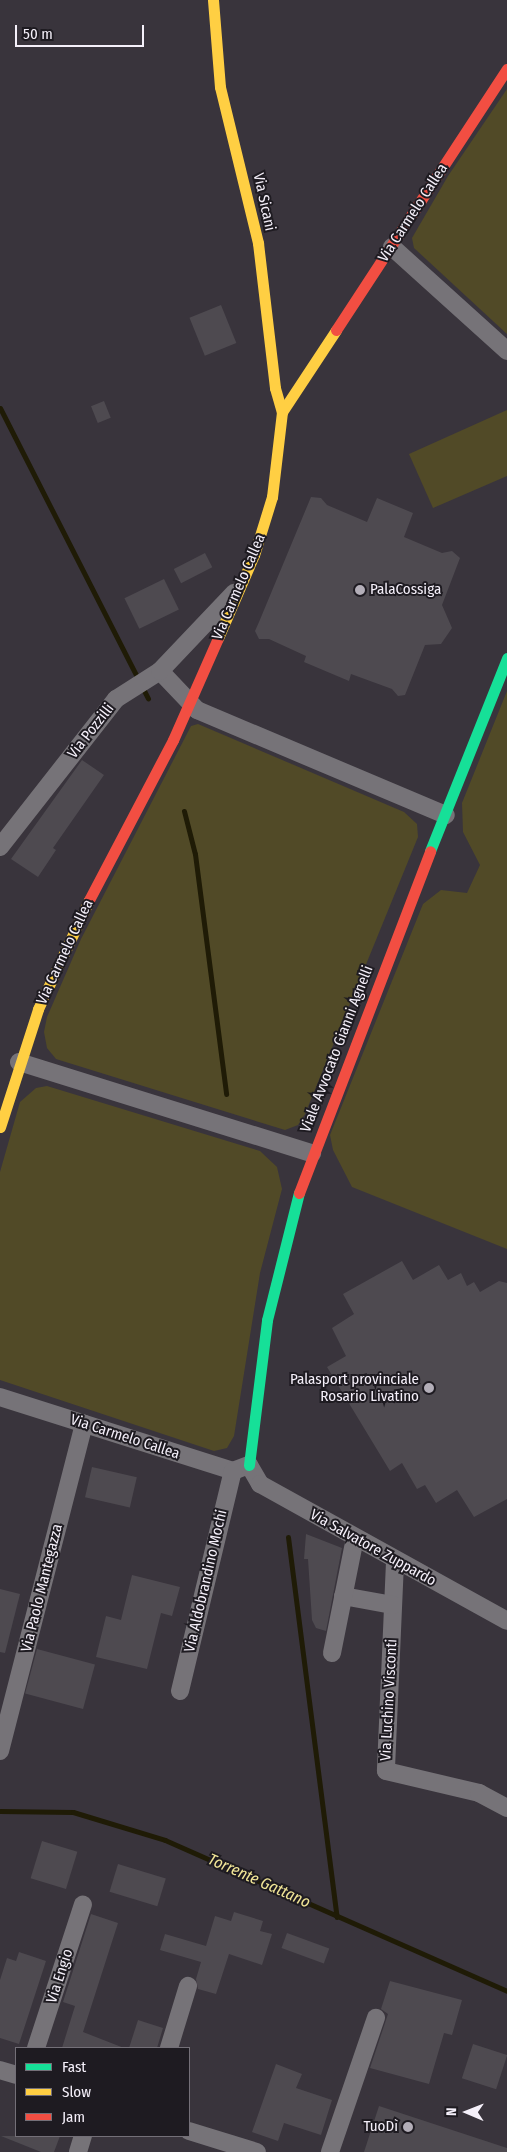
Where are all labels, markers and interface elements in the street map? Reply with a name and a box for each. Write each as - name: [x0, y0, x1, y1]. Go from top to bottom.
- scale bar: [18, 15, 146, 47]
- text: 50 m: [23, 25, 53, 43]
- street label: Via Carmelo Callea: [374, 160, 452, 266]
- street label: Via Sicani: [249, 171, 279, 233]
- street label: Via Carmelo Callea: [208, 531, 270, 643]
- place label: PalaCossiga: [370, 581, 441, 599]
- marker: PalaCossiga: [354, 584, 366, 596]
- street label: Via Pozzilli: [64, 700, 118, 762]
- street label: Via Carmelo Callea: [33, 897, 97, 1007]
- street label: Viale Avvocato Gianni Agnelli: [297, 963, 377, 1135]
- place label: Palasport provinciale Rosario Livatino: [290, 1370, 419, 1405]
- marker: Palasport provinciale Rosario Livatino: [423, 1382, 435, 1394]
- street label: Via Carmelo Callea: [68, 1411, 182, 1463]
- street label: Via Salvatore Zuppardo: [307, 1506, 439, 1590]
- street label: Via Aldobrandino Mochi: [181, 1508, 231, 1654]
- street label: Via Paolo Mantegazza: [17, 1522, 67, 1654]
- street label: Via Luchino Visconti: [377, 1638, 401, 1762]
- water label: Torrente Gattano: [205, 1850, 313, 1912]
- street label: Via Engio: [43, 1947, 77, 2005]
- legend: [15, 2047, 190, 2137]
- text: Fast: [62, 2058, 86, 2076]
- text: Slow: [62, 2083, 91, 2101]
- north arrow: [442, 2087, 492, 2137]
- text: N: [443, 2107, 460, 2116]
- text: Jam: [62, 2108, 85, 2126]
- place label: TuoDì: [363, 2118, 398, 2136]
- marker: TuoDì: [402, 2121, 414, 2133]

